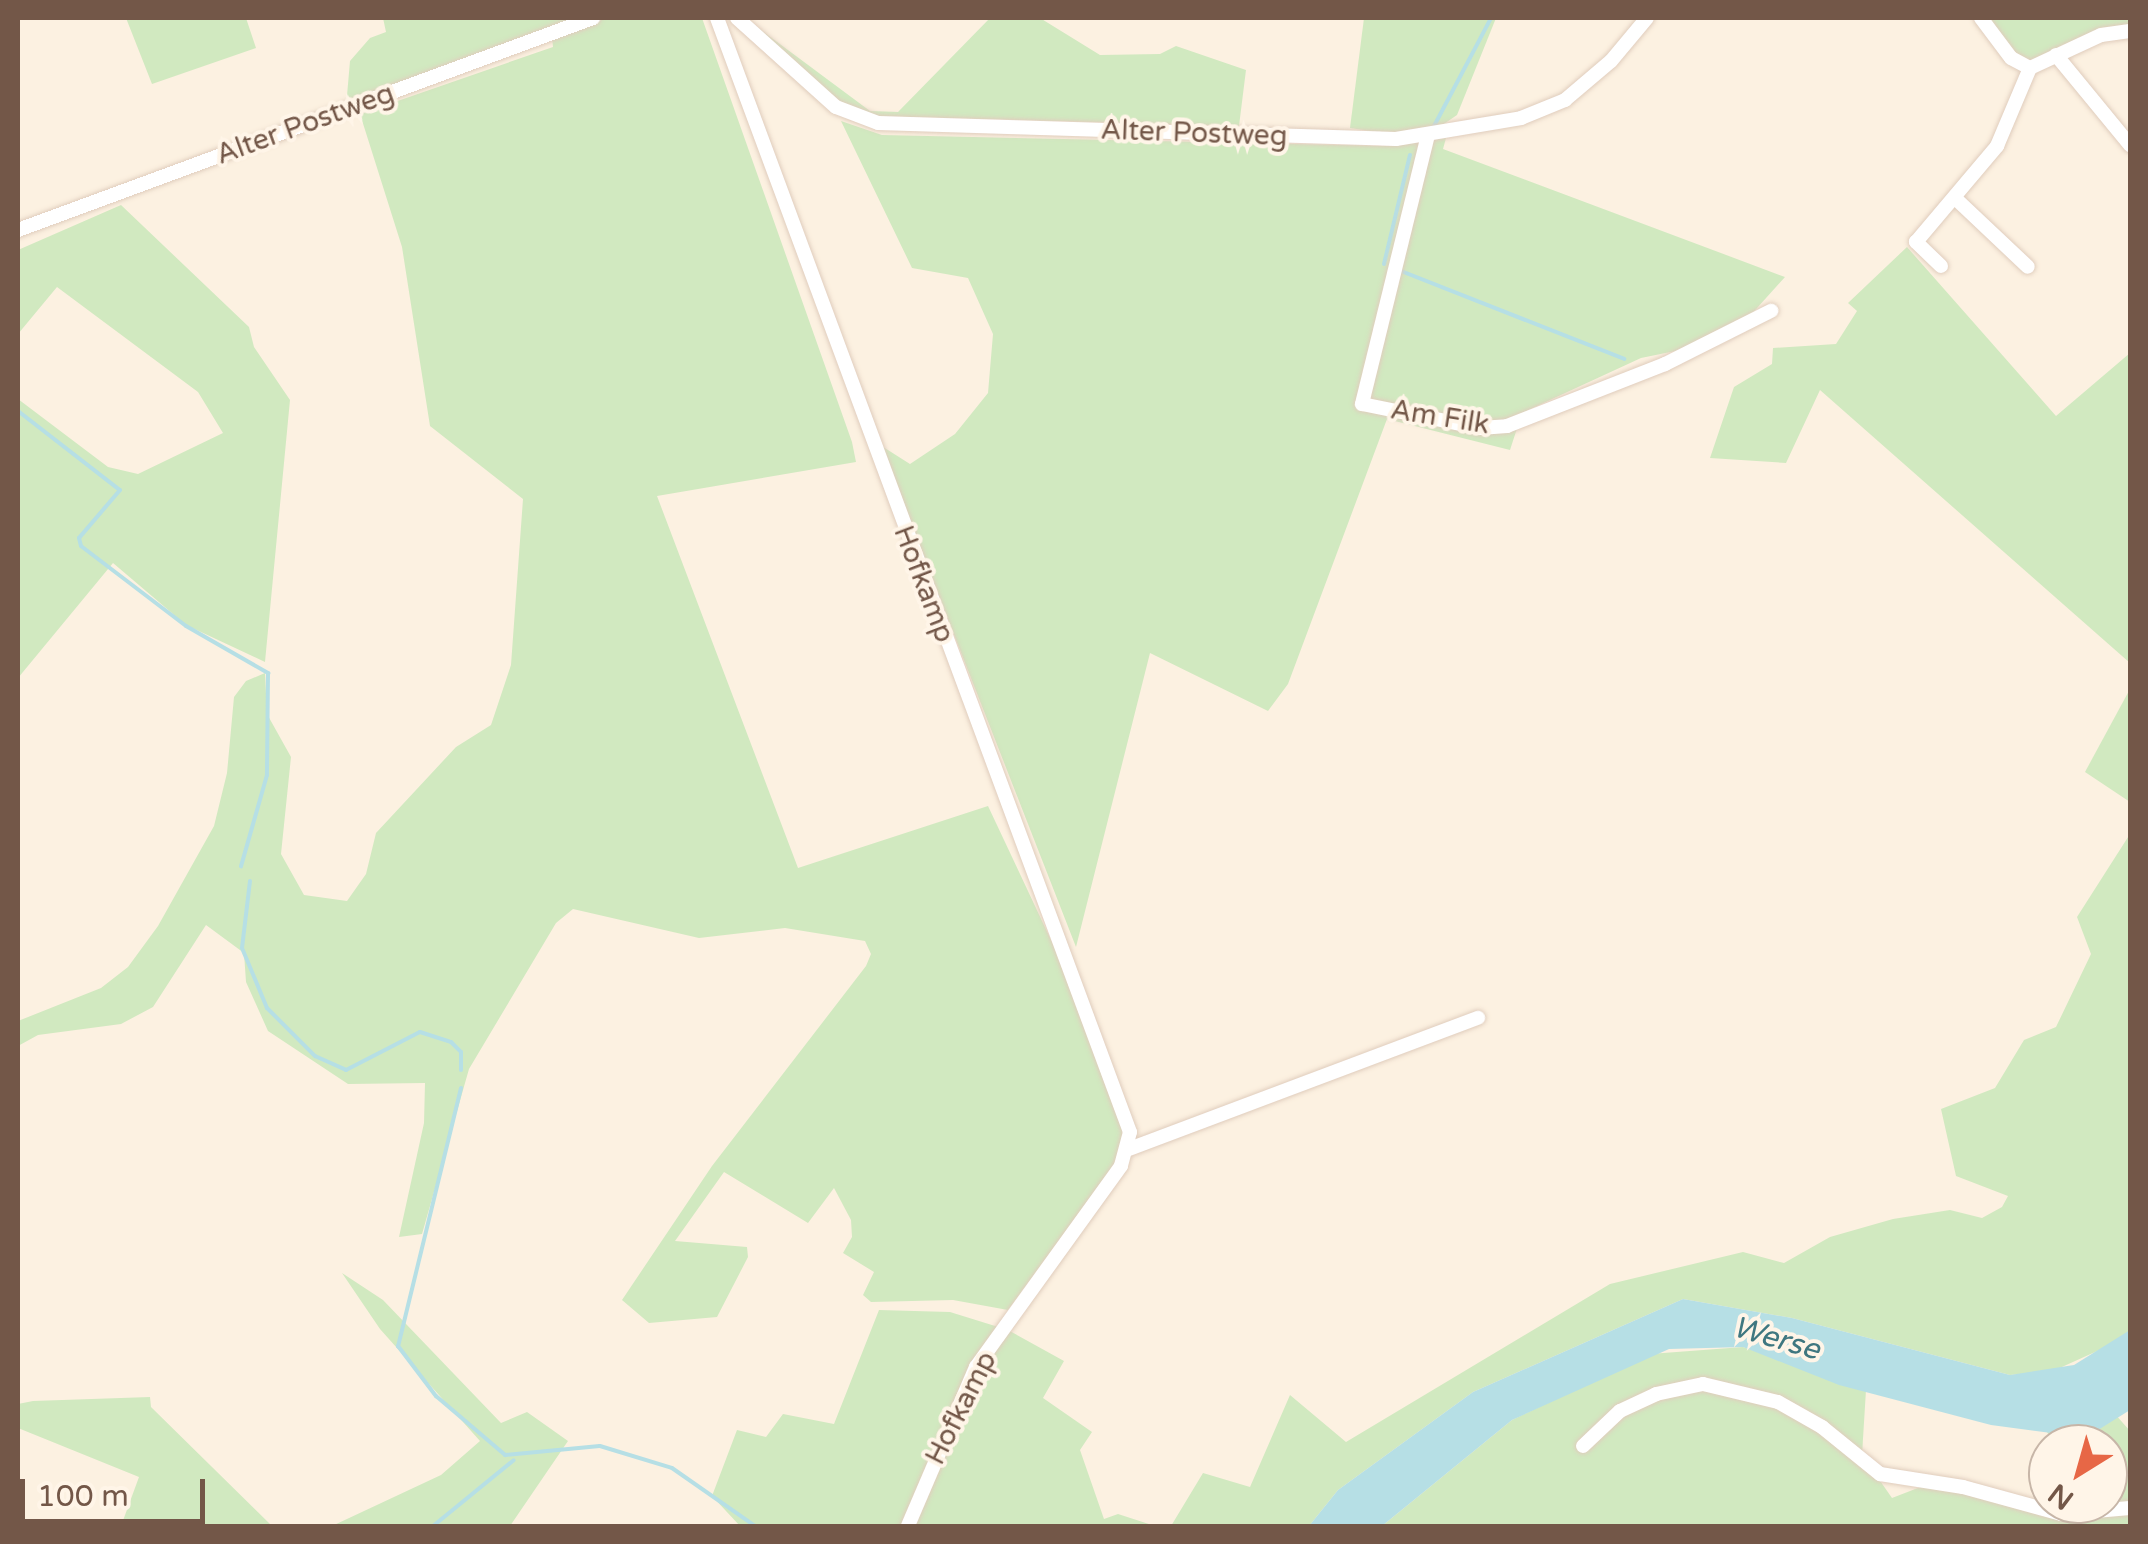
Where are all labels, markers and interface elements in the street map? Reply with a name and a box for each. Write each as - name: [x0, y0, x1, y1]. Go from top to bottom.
- street label: Alter Postweg: [211, 76, 399, 172]
- street label: Alter Postweg: [1100, 113, 1288, 153]
- street label: Am Filk: [1388, 393, 1492, 441]
- street label: Hofkamp: [886, 521, 962, 647]
- water label: Werse: [1728, 1309, 1824, 1369]
- street label: Hofkamp: [918, 1346, 1004, 1470]
- north arrow: [2028, 1424, 2128, 1524]
- scale bar: [25, 1459, 210, 1521]
- text: N: [2042, 1476, 2080, 1517]
- text: 100 m: [37, 1478, 129, 1515]

